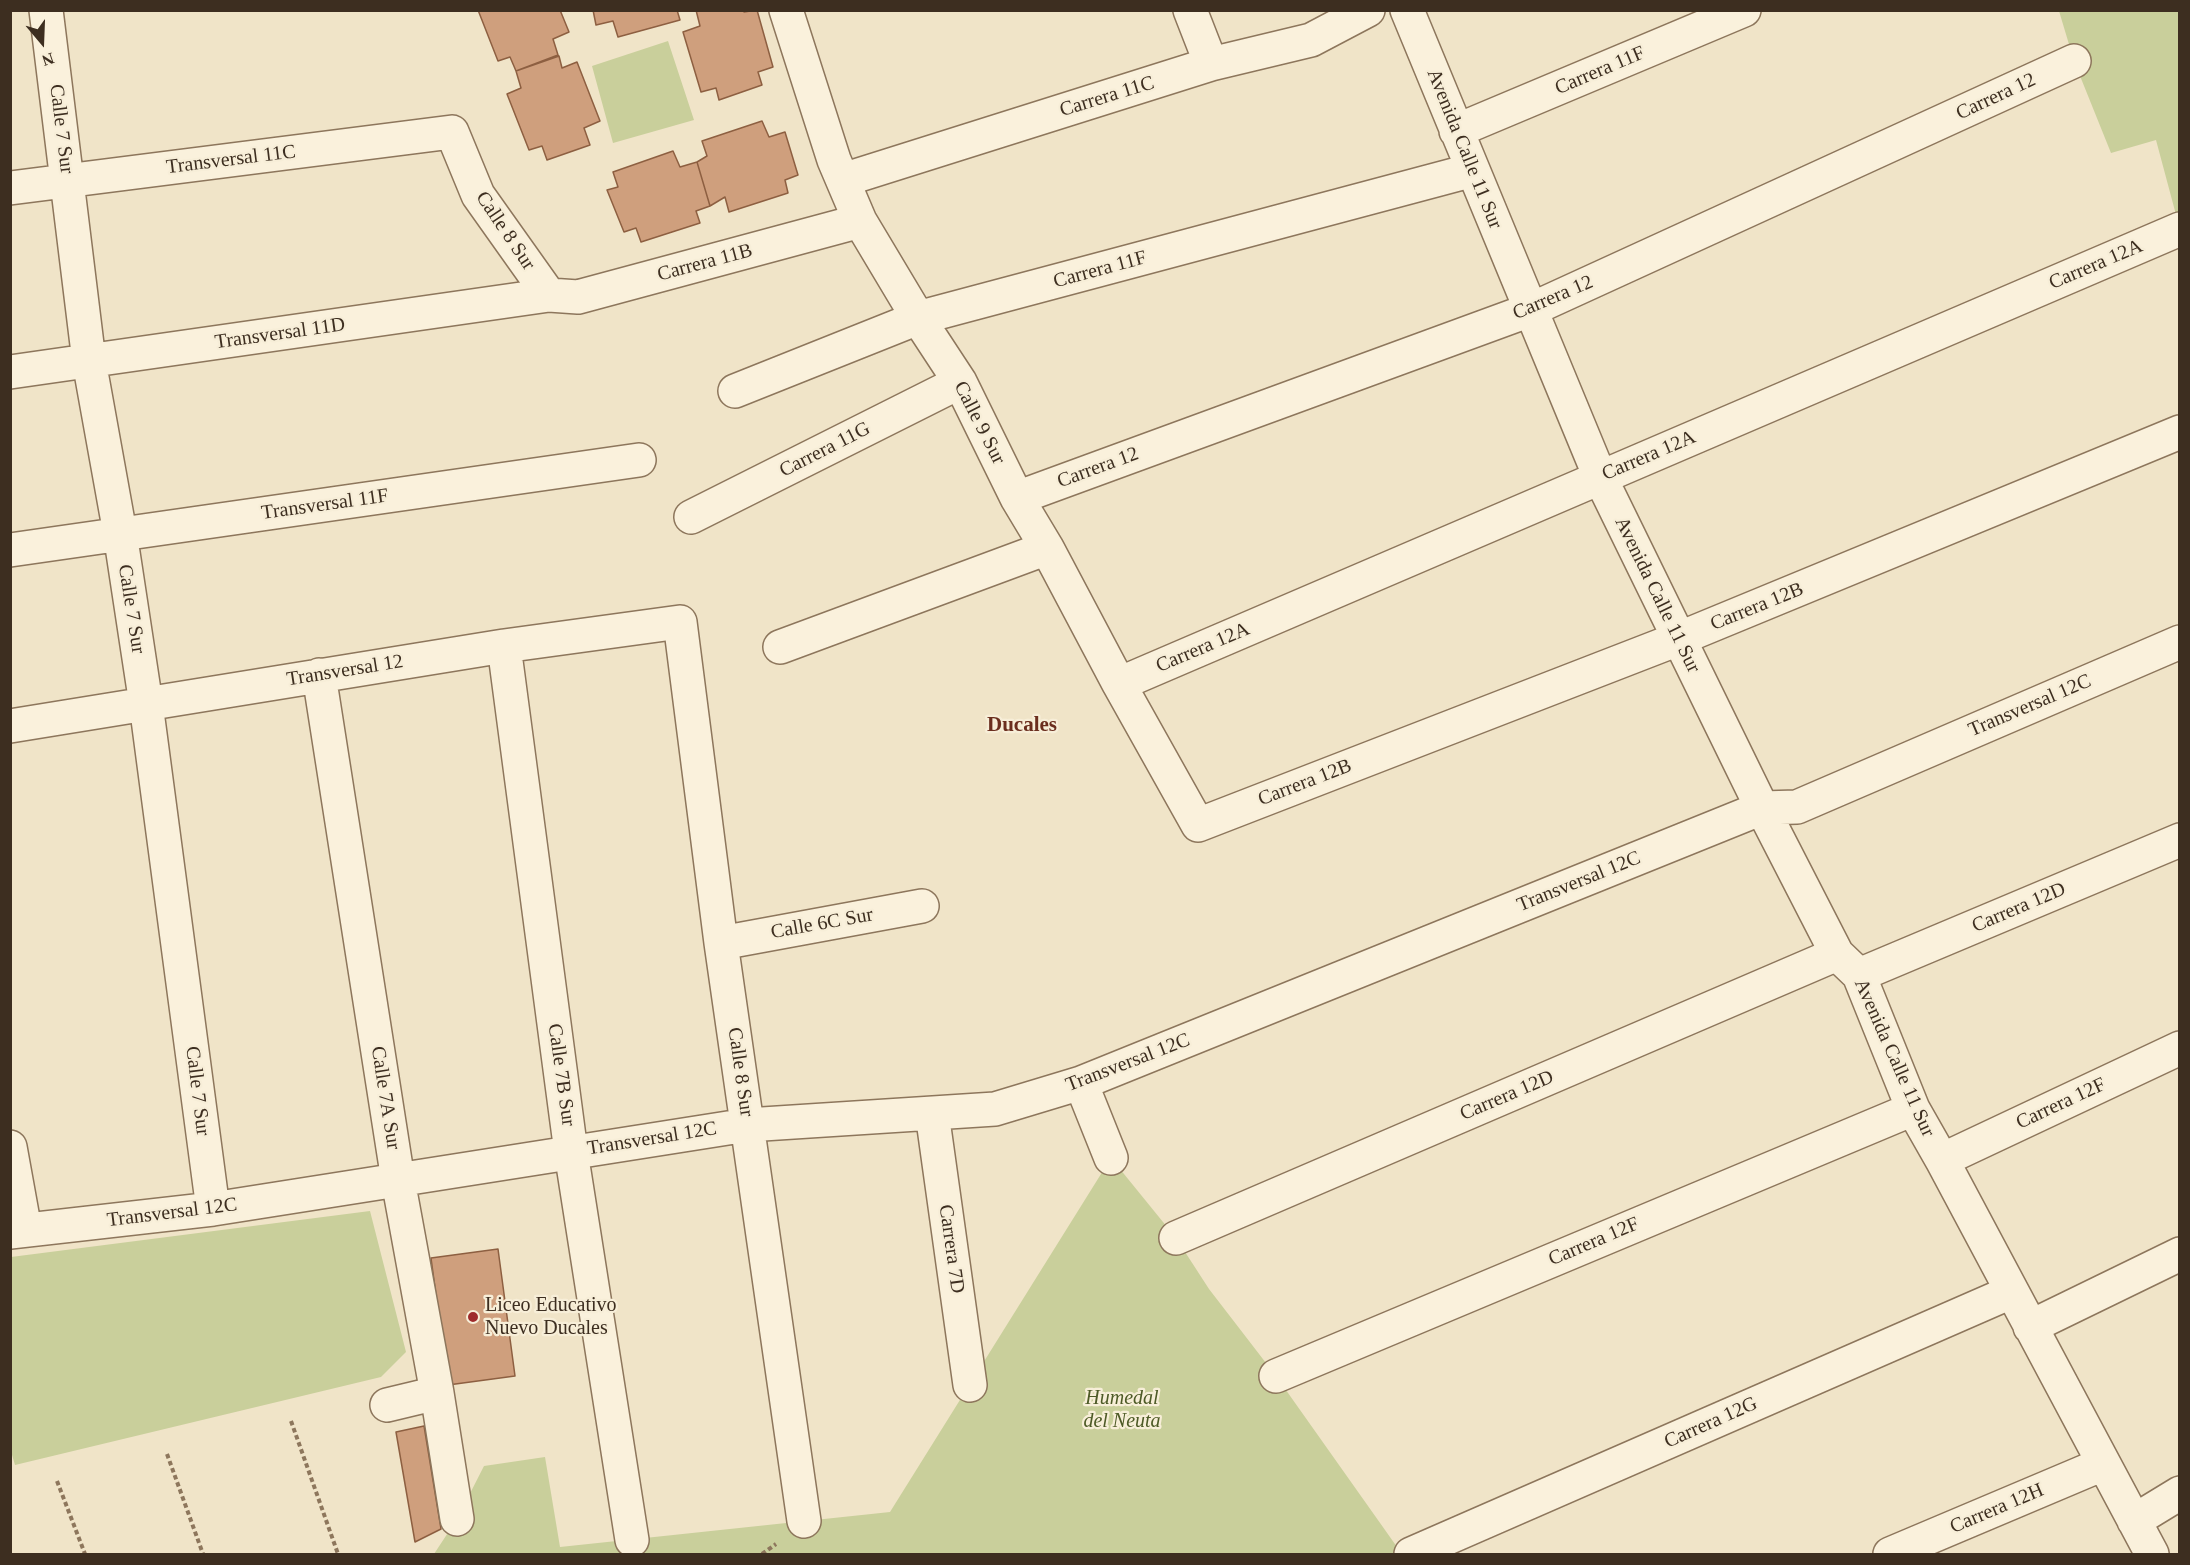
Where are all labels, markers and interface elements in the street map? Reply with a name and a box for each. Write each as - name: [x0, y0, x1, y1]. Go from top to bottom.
- north arrow: [12, 12, 72, 72]
- street label: Carrera 11F: [1551, 41, 1649, 101]
- text: N: [40, 50, 56, 69]
- street label: Avenida Calle 11 Sur: [1421, 65, 1507, 233]
- street label: Carrera 12: [1952, 68, 2040, 126]
- street label: Carrera 11C: [1057, 71, 1157, 123]
- street label: Calle 7 Sur: [44, 83, 78, 175]
- street label: Transversal 11C: [165, 140, 297, 180]
- street label: Calle 8 Sur: [470, 187, 540, 275]
- street label: Carrera 12A: [2046, 235, 2146, 295]
- street label: Carrera 11B: [655, 239, 755, 287]
- street label: Carrera 11F: [1051, 246, 1149, 294]
- street label: Carrera 12: [1509, 270, 1597, 326]
- street label: Transversal 11D: [213, 313, 347, 355]
- street label: Calle 9 Sur: [948, 377, 1010, 469]
- street label: Carrera 11G: [776, 417, 874, 483]
- street label: Carrera 12A: [1599, 426, 1699, 486]
- street label: Carrera 12: [1054, 442, 1142, 494]
- street label: Transversal 11F: [260, 484, 390, 526]
- street label: Avenida Calle 11 Sur: [1609, 513, 1705, 677]
- street label: Calle 7 Sur: [112, 563, 150, 655]
- street label: Carrera 12B: [1707, 577, 1807, 637]
- street label: Carrera 12A: [1153, 618, 1253, 678]
- street label: Transversal 12: [285, 650, 405, 692]
- street label: Transversal 12C: [1965, 669, 2095, 743]
- district label: Ducales: [987, 713, 1057, 739]
- street label: Carrera 12B: [1255, 754, 1355, 812]
- street label: Transversal 12C: [1514, 846, 1644, 918]
- street label: Carrera 12D: [1969, 878, 2069, 938]
- street label: Calle 6C Sur: [769, 903, 875, 945]
- street label: Avenida Calle 11 Sur: [1848, 975, 1940, 1141]
- street label: Calle 7B Sur: [542, 1022, 580, 1128]
- street label: Calle 8 Sur: [722, 1026, 758, 1118]
- street label: Transversal 12C: [1063, 1028, 1193, 1098]
- street label: Calle 7 Sur: [180, 1045, 214, 1137]
- street label: Calle 7A Sur: [365, 1045, 405, 1151]
- street label: Carrera 12D: [1457, 1066, 1557, 1126]
- street label: Carrera 12F: [2012, 1073, 2110, 1135]
- street label: Transversal 12C: [585, 1117, 719, 1161]
- street label: Transversal 12C: [106, 1193, 238, 1233]
- street label: Carrera 7D: [933, 1203, 969, 1295]
- street label: Carrera 12F: [1545, 1212, 1643, 1272]
- place label: Liceo Educativo Nuevo Ducales: [485, 1294, 617, 1341]
- marker: Liceo Educativo Nuevo Ducales: [466, 1310, 480, 1324]
- park label: Humedal del Neuta: [1083, 1387, 1161, 1434]
- street label: Carrera 12G: [1661, 1392, 1761, 1454]
- street label: Carrera 12H: [1947, 1479, 2047, 1539]

